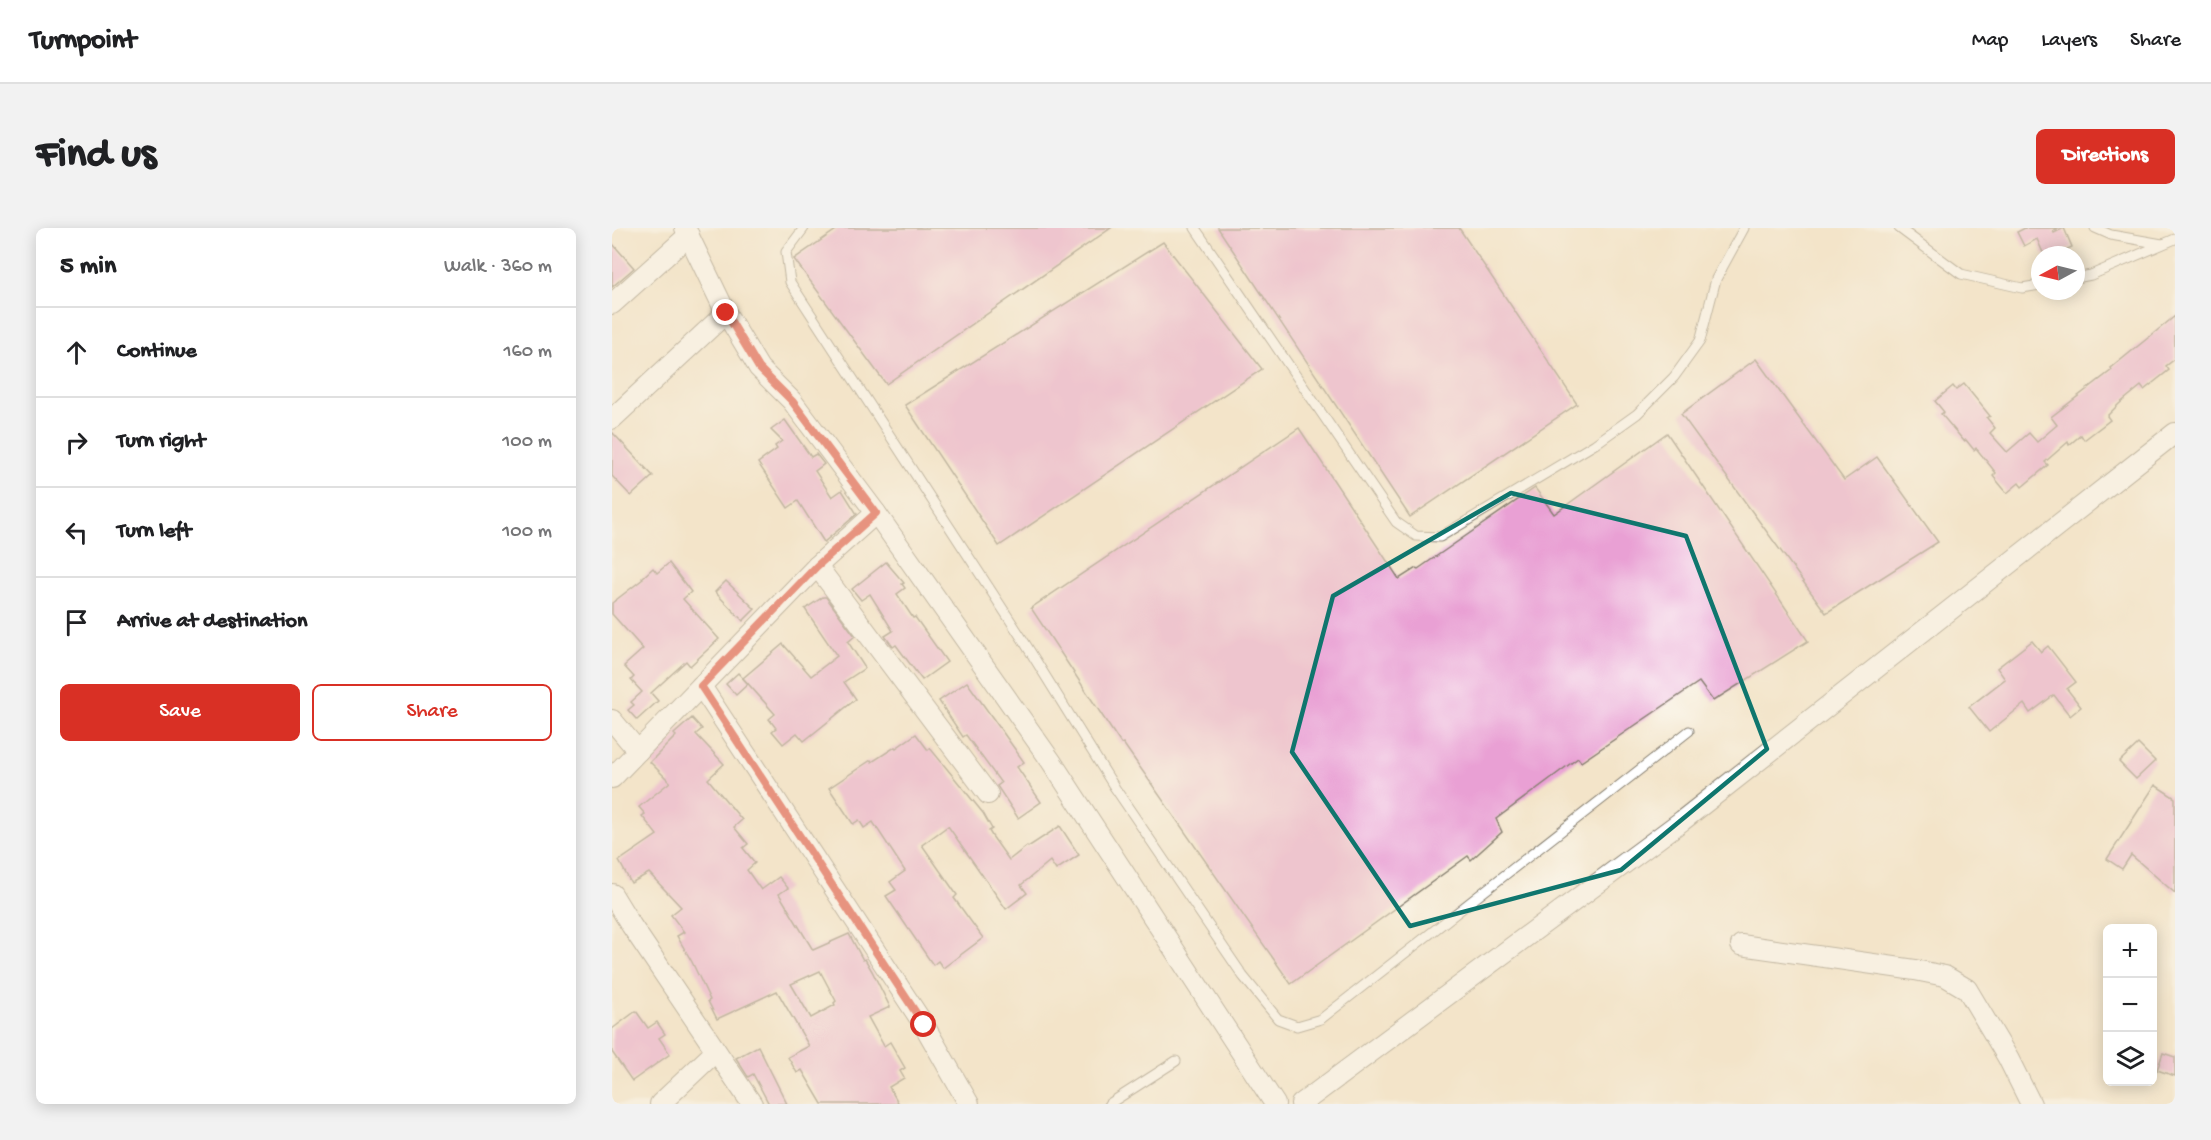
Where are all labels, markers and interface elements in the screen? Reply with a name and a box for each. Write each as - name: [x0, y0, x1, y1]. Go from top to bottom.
- text: Turnpoint: [30, 25, 136, 58]
- text: Map: [1972, 29, 2008, 54]
- text: Layers: [2041, 29, 2097, 54]
- text: Share: [2130, 29, 2181, 54]
- button: Directions: [2036, 129, 2175, 184]
- text: Find us: [36, 132, 156, 181]
- north arrow: [2031, 246, 2085, 300]
- text: 5 min: [60, 252, 116, 283]
- text: Walk · 360 m: [444, 256, 552, 279]
- route end: [712, 299, 738, 325]
- icon: ahead: [60, 336, 93, 369]
- text: Continue: [117, 339, 197, 365]
- text: 160 m: [503, 341, 552, 364]
- icon: right: [60, 426, 93, 459]
- text: Turn right: [117, 429, 205, 455]
- text: 100 m: [502, 431, 552, 454]
- icon: left: [60, 516, 93, 549]
- text: Turn left: [117, 519, 191, 545]
- text: 100 m: [502, 521, 552, 544]
- icon: arrive: [60, 606, 93, 639]
- text: Arrive at destination: [117, 609, 307, 635]
- button: Save: [60, 684, 300, 741]
- button: Share: [312, 684, 552, 741]
- map controls: [2103, 924, 2157, 1086]
- button: +: [2103, 924, 2157, 978]
- button: −: [2103, 978, 2157, 1032]
- route start: [910, 1011, 936, 1037]
- button: layers: [2103, 1032, 2157, 1086]

